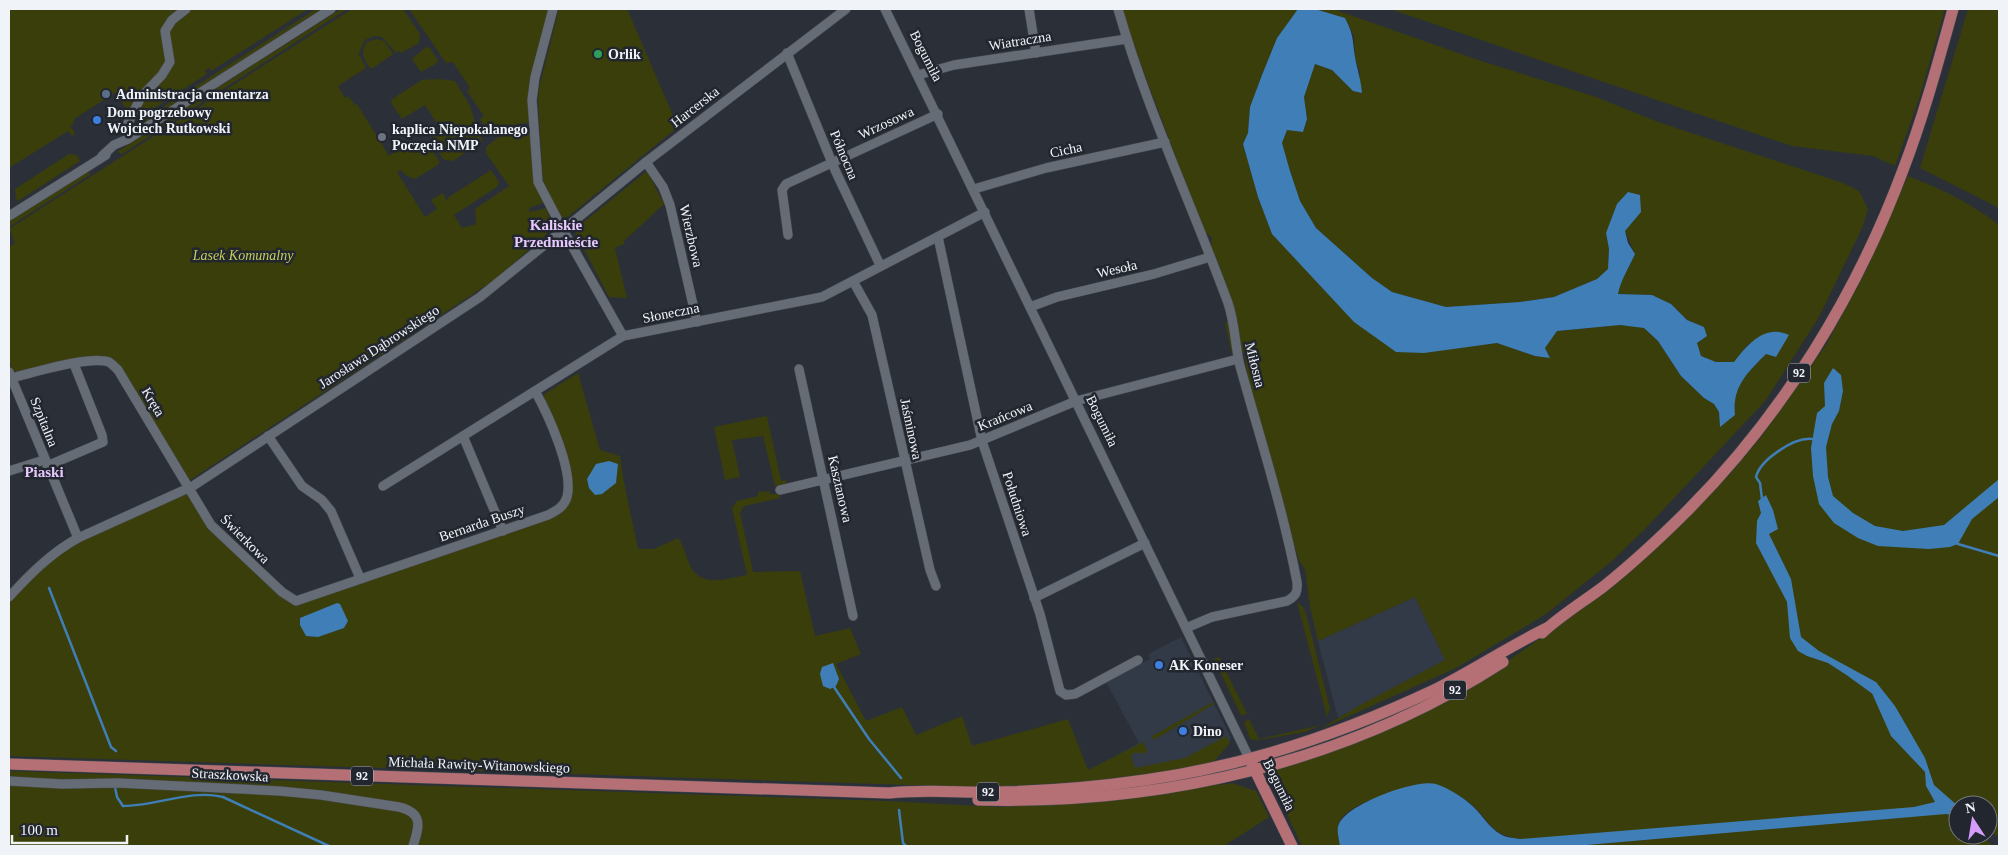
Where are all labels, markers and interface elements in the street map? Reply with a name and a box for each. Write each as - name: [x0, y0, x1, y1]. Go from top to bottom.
- street label: Bogumiła: [907, 28, 946, 85]
- street label: Wiatraczna: [988, 29, 1053, 53]
- place label: Orlik: [608, 47, 641, 62]
- marker: Orlik: [592, 48, 604, 60]
- street label: Harcerska: [668, 83, 723, 130]
- place label: Administracja cmentarza: [116, 87, 269, 102]
- marker: Administracja cmentarza: [100, 88, 112, 100]
- street label: Wrzosowa: [856, 103, 917, 142]
- place label: Dom pogrzebowy Wojciech Rutkowski: [107, 105, 230, 136]
- marker: Dom pogrzebowy Wojciech Rutkowski: [91, 114, 103, 126]
- place label: kaplica Niepokalanego Poczęcia NMP: [392, 122, 528, 153]
- street label: Północna: [827, 128, 861, 183]
- marker: kaplica Niepokalanego Poczęcia NMP: [376, 131, 388, 143]
- street label: Cicha: [1048, 139, 1084, 161]
- street label: Wierzbowa: [676, 203, 706, 270]
- district label: Kaliskie Przedmieście: [514, 217, 598, 250]
- park label: Lasek Komunalny: [192, 248, 294, 263]
- street label: Wesoła: [1095, 257, 1139, 281]
- street label: Słoneczna: [641, 300, 701, 326]
- street label: Jarosława Dąbrowskiego: [316, 302, 442, 392]
- street label: Miłosna: [1242, 341, 1268, 390]
- road number: 92: [1788, 363, 1810, 382]
- street label: Kręta: [139, 385, 168, 420]
- street label: Bogumiła: [1083, 393, 1121, 450]
- street label: Szpitalna: [27, 395, 61, 450]
- street label: Jaśminowa: [897, 397, 925, 462]
- street label: Krańcowa: [976, 398, 1035, 434]
- street label: Kasztanowa: [825, 454, 855, 525]
- district label: Piaski: [24, 464, 64, 480]
- street label: Południowa: [1000, 470, 1035, 539]
- street label: Bernarda Buszy: [437, 501, 527, 545]
- street label: Świerkowa: [217, 511, 274, 567]
- place label: AK Koneser: [1169, 658, 1243, 673]
- marker: AK Koneser: [1153, 659, 1165, 671]
- road number: 92: [1444, 680, 1466, 700]
- place label: Dino: [1193, 724, 1222, 739]
- marker: Dino: [1177, 725, 1189, 737]
- street label: Michała Rawity-Witanowskiego: [388, 754, 570, 776]
- street label: Bogumiła: [1260, 757, 1298, 814]
- street label: Straszkowska: [191, 765, 270, 785]
- road number: 92: [351, 766, 373, 786]
- road number: 92: [977, 782, 999, 802]
- north arrow: [1948, 795, 1998, 845]
- text: N: [1964, 799, 1977, 816]
- scale bar: [12, 812, 128, 844]
- text: 100 m: [20, 822, 58, 838]

